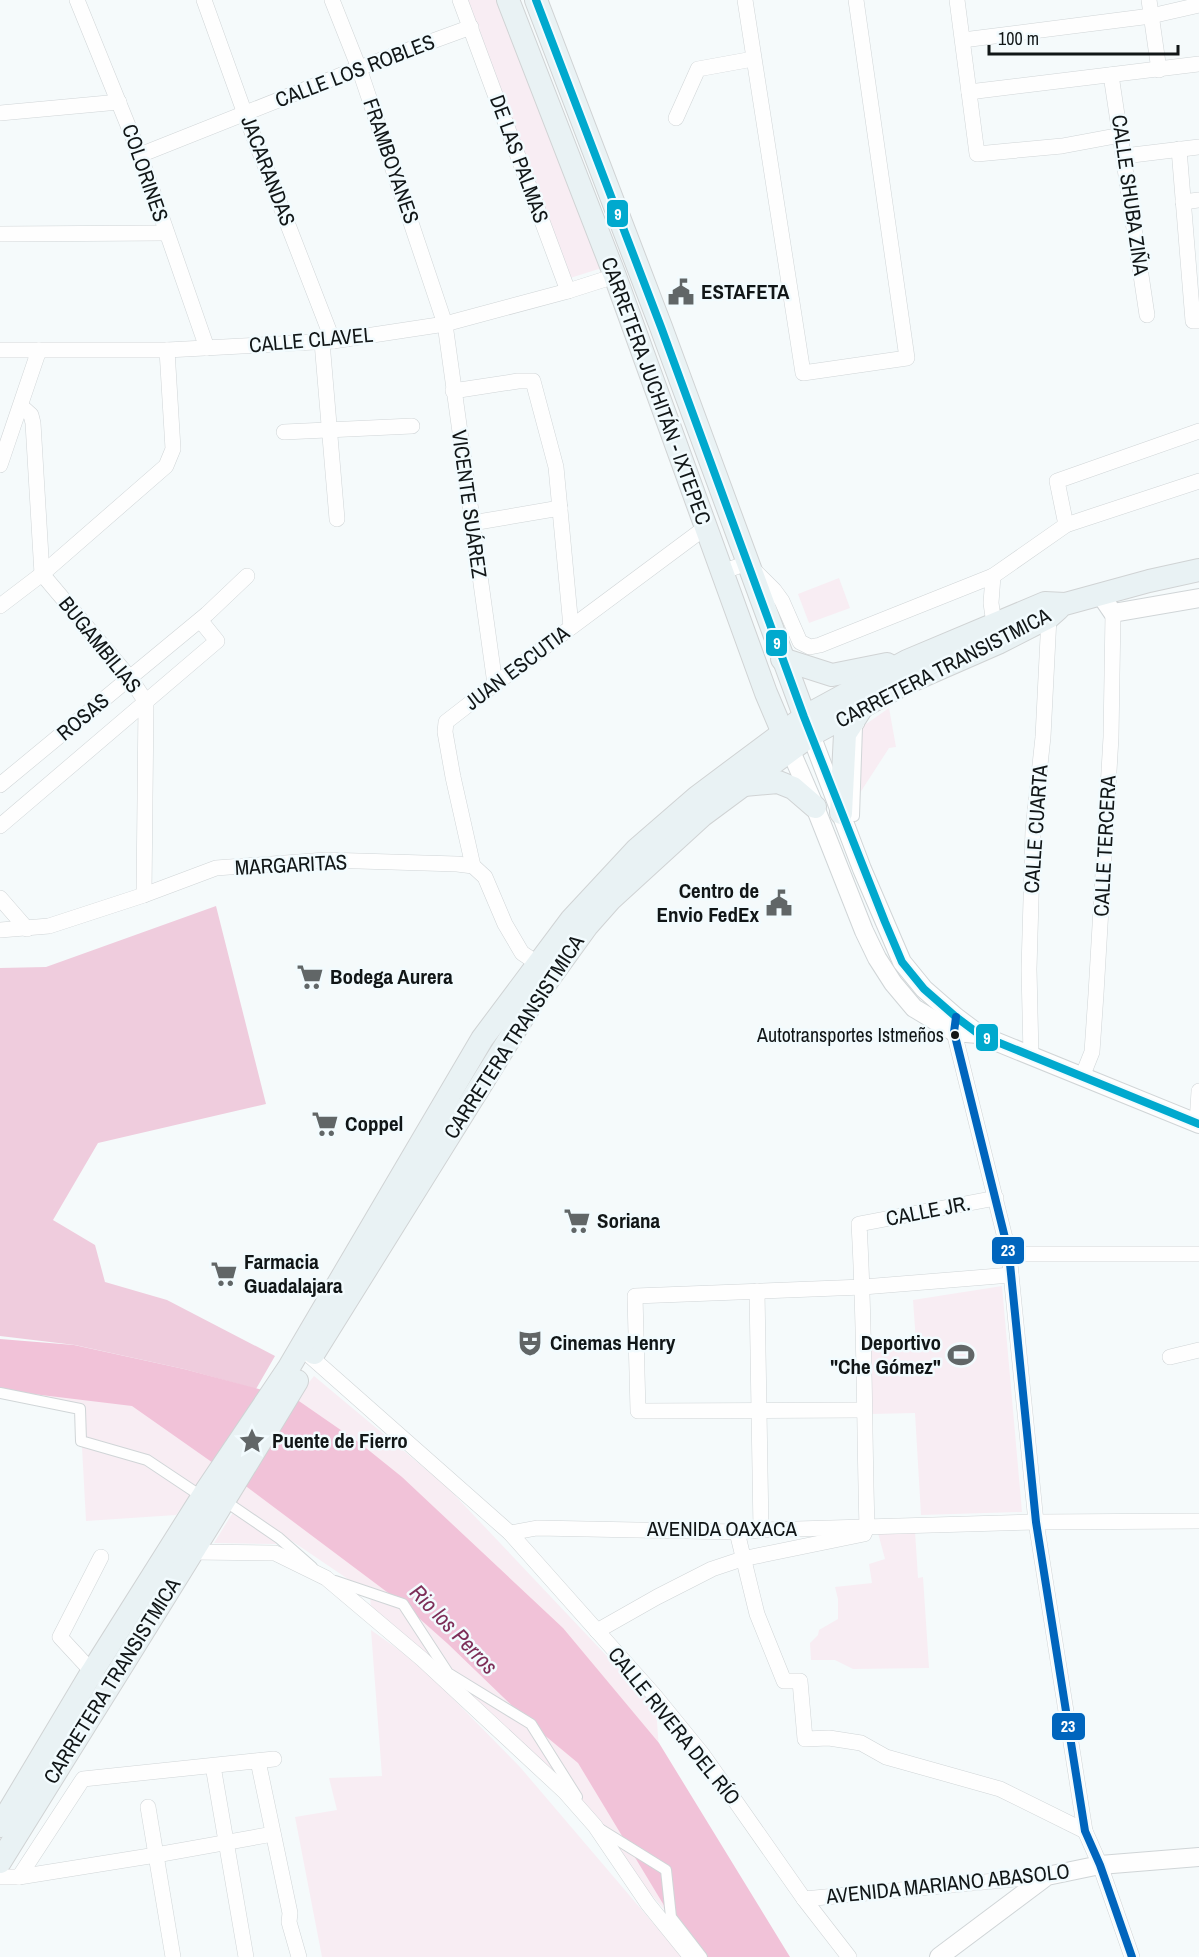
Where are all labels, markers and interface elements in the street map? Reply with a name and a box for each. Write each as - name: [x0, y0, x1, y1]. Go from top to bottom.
- scale bar: [989, 18, 1178, 56]
- text: 100 m: [998, 26, 1039, 51]
- street label: CALLE LOS ROBLES: [271, 27, 439, 114]
- street label: DE LAS PALMAS: [483, 91, 556, 227]
- street label: FRAMBOYANES: [356, 94, 426, 227]
- street label: JACARANDAS: [234, 112, 303, 230]
- street label: CALLE SHUBA ZIÑA: [1105, 113, 1156, 278]
- street label: COLORINES: [115, 120, 176, 226]
- line badge: 9: [606, 199, 629, 228]
- text: 9: [614, 203, 622, 225]
- street label: CARRETERA JUCHITÁN - IXTEPEC: [594, 253, 718, 529]
- public building icon: ESTAFETA: [666, 277, 696, 307]
- place label: ESTAFETA: [701, 277, 790, 306]
- street label: CALLE CLAVEL: [248, 320, 374, 359]
- street label: VICENTE SUÁREZ: [445, 428, 494, 580]
- street label: BUGAMBILIAS: [52, 590, 148, 699]
- street label: CARRETERA TRANSISTMICA: [830, 600, 1056, 734]
- street label: JUAN ESCUTIA: [458, 618, 576, 717]
- line badge: 9: [765, 629, 788, 657]
- text: 9: [773, 632, 781, 654]
- street label: ROSAS: [50, 686, 115, 747]
- street label: CALLE CUARTA: [1017, 763, 1054, 894]
- street label: CALLE TERCERA: [1086, 774, 1123, 917]
- street label: MARGARITAS: [234, 847, 348, 882]
- place label: Centro de Envio FedEx: [656, 876, 759, 929]
- public building icon: Centro de Envio FedEx: [764, 888, 794, 918]
- street label: CARRETERA TRANSISTMICA: [437, 929, 591, 1144]
- supermarket icon: Bodega Aurera: [295, 962, 325, 992]
- place label: Bodega Aurera: [330, 962, 453, 991]
- place label: Autotransportes Istmeños: [756, 1021, 944, 1048]
- line badge: 9: [975, 1023, 999, 1052]
- text: 9: [983, 1027, 991, 1049]
- marker: Autotransportes Istmeños: [949, 1029, 961, 1041]
- supermarket icon: Coppel: [310, 1109, 340, 1139]
- place label: Coppel: [345, 1109, 403, 1138]
- street label: CALLE JR.: [883, 1188, 972, 1233]
- supermarket icon: Soriana: [562, 1206, 592, 1236]
- place label: Soriana: [597, 1206, 661, 1235]
- line badge: 23: [991, 1236, 1025, 1265]
- text: 23: [1001, 1239, 1015, 1261]
- place label: Farmacia Guadalajara: [244, 1247, 343, 1300]
- supermarket icon: Farmacia Guadalajara: [209, 1259, 239, 1289]
- theatre icon: Cinemas Henry: [515, 1328, 545, 1358]
- place label: Cinemas Henry: [550, 1328, 676, 1357]
- place label: Deportivo "Che Gómez": [830, 1328, 941, 1381]
- sports icon: Deportivo "Che Gómez": [946, 1340, 976, 1370]
- place icon: Puente de Fierro: [237, 1426, 267, 1456]
- place label: Puente de Fierro: [272, 1426, 408, 1455]
- street label: AVENIDA OAXACA: [646, 1514, 797, 1543]
- street label: CARRETERA TRANSISTMICA: [36, 1572, 187, 1789]
- water label: Rio los Perros: [404, 1577, 504, 1681]
- street label: CALLE RIVERA DEL RÍO: [602, 1641, 747, 1811]
- line badge: 23: [1051, 1712, 1086, 1741]
- text: 23: [1061, 1715, 1075, 1737]
- street label: AVENIDA MARIANO ABASOLO: [824, 1856, 1071, 1911]

